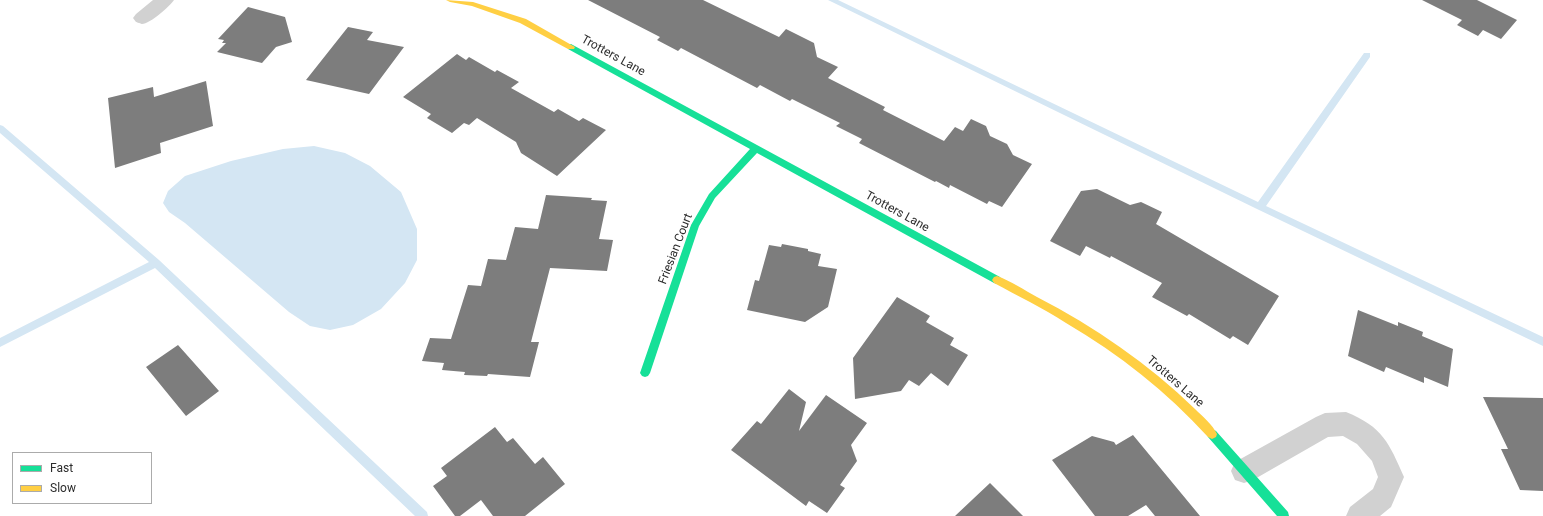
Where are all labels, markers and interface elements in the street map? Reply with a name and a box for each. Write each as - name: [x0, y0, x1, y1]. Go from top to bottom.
- street label: Trotters Lane: [578, 33, 648, 79]
- street label: Trotters Lane: [862, 189, 932, 235]
- street label: Friesian Court: [656, 212, 696, 286]
- street label: Trotters Lane: [1144, 353, 1206, 411]
- legend: [12, 452, 152, 504]
- text: Fast: [50, 461, 73, 475]
- text: Slow: [50, 481, 76, 495]

